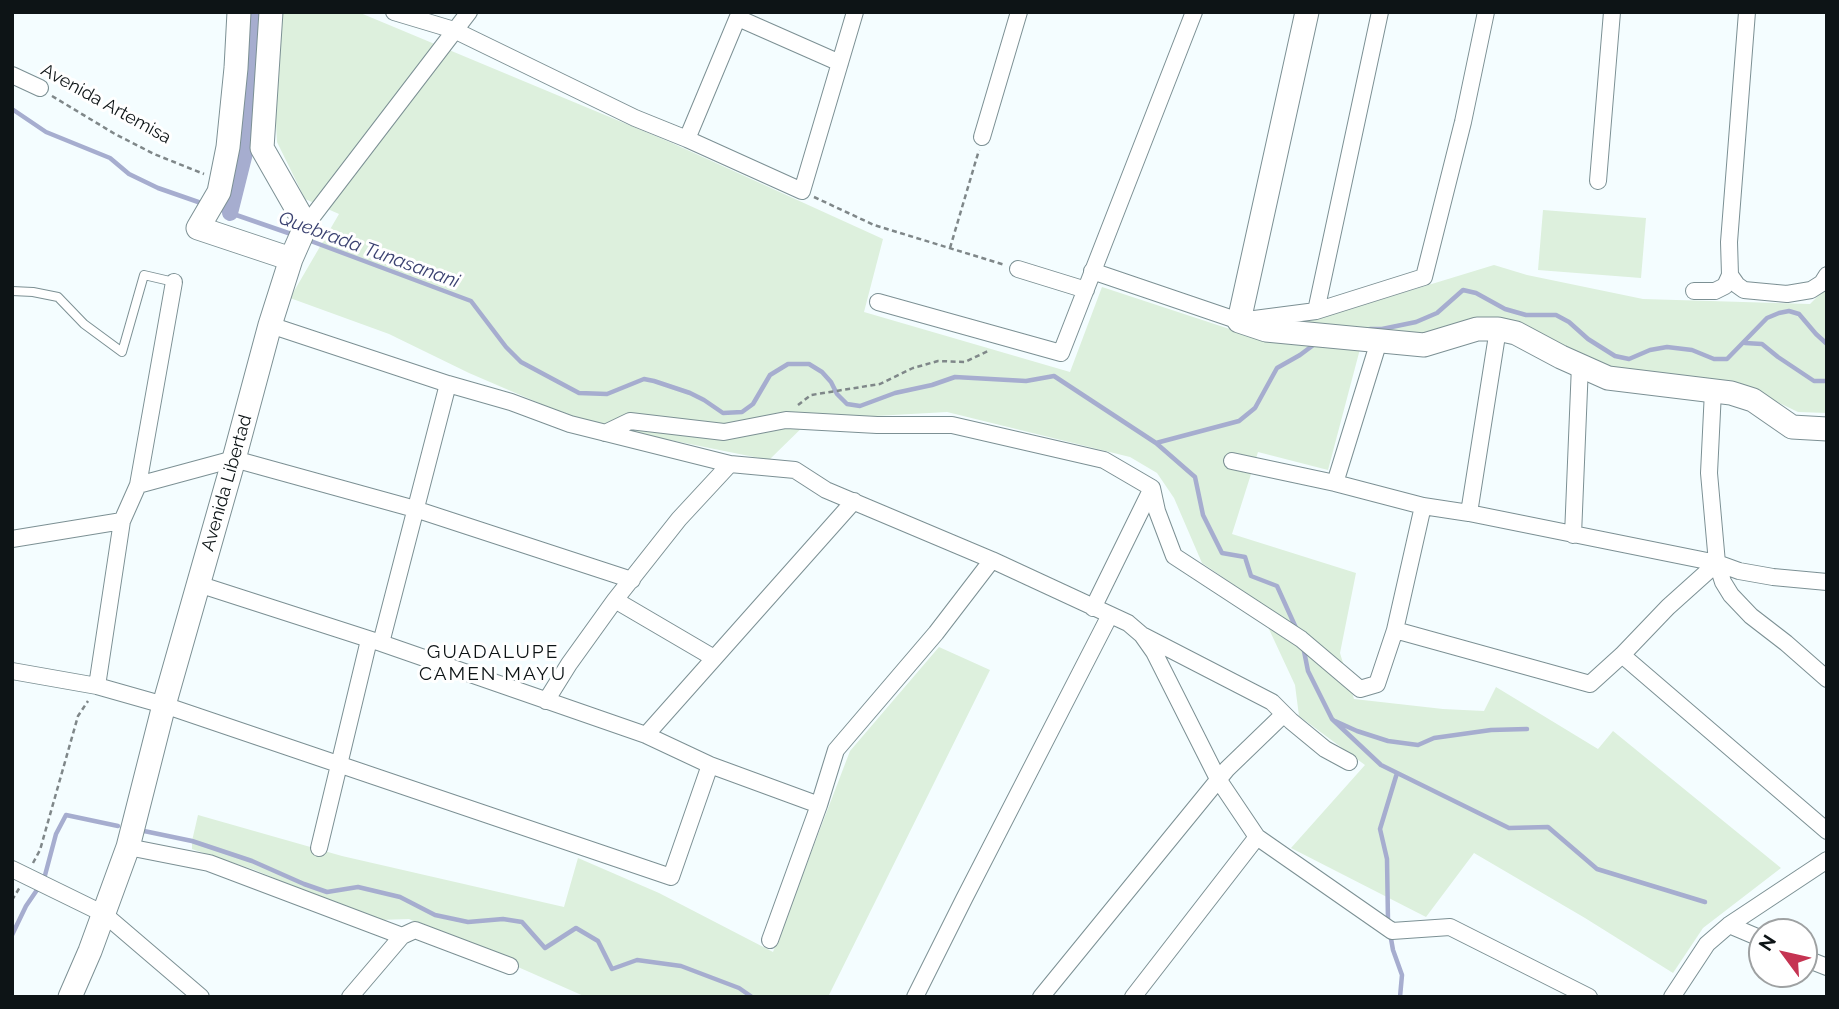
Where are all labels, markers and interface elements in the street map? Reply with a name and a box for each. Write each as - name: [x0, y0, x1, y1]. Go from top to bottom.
- street label: Avenida Artemisa: [37, 59, 175, 149]
- water label: Quebrada Tunasanani: [276, 207, 462, 293]
- street label: Avenida Libertad: [197, 412, 257, 554]
- district label: GUADALUPE CAMEN MAYU: [420, 641, 566, 685]
- north arrow: [1748, 918, 1818, 988]
- text: N: [1754, 931, 1780, 955]

